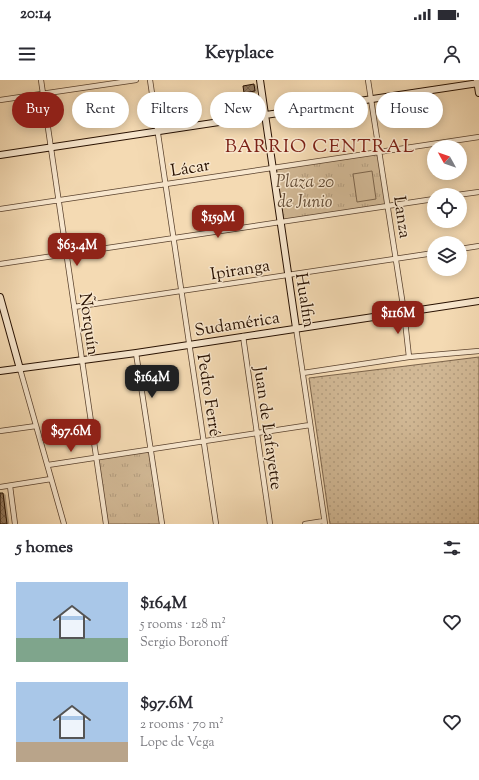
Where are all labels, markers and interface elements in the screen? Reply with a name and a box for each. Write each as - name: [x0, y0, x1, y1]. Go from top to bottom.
- text: 20:14: [20, 4, 51, 25]
- text: Keyplace: [205, 41, 274, 67]
- icon: menu: [16, 43, 38, 65]
- icon: person: [441, 43, 463, 65]
- chip: Buy: [12, 92, 64, 128]
- chip: Rent: [72, 92, 129, 128]
- chip: Filters: [137, 92, 202, 128]
- chip: New: [210, 92, 266, 128]
- chip: Apartment: [274, 92, 368, 128]
- chip: House: [376, 92, 443, 128]
- district label: BARRIO CENTRAL: [225, 134, 415, 161]
- north arrow: [427, 140, 467, 180]
- map controls: [427, 140, 467, 276]
- street label: Lácar: [169, 154, 212, 184]
- park label: Plaza 20 de Junio: [276, 171, 334, 215]
- button: locate: [427, 188, 467, 228]
- street label: Lanza: [386, 195, 416, 240]
- pin: $159M: [190, 205, 246, 239]
- text: $159M: [201, 209, 235, 227]
- pin: $63.4M: [44, 233, 110, 267]
- button: layers: [427, 236, 467, 276]
- text: $63.4M: [57, 237, 97, 255]
- street label: Ipiranga: [209, 254, 272, 288]
- street label: Hualfin: [288, 271, 320, 329]
- street label: Ñorquín: [72, 291, 104, 357]
- pin: $116M: [370, 301, 426, 335]
- text: $116M: [381, 305, 415, 323]
- street label: Sudamérica: [193, 306, 282, 344]
- street label: Pedro Ferré: [190, 352, 226, 438]
- street label: Juan de Lafayette: [246, 364, 288, 492]
- pin: $164M: [124, 365, 180, 399]
- text: $164M: [134, 369, 170, 387]
- pin: $97.6M: [38, 419, 104, 453]
- text: $97.6M: [51, 423, 91, 441]
- text: 5 homes: [16, 536, 73, 560]
- icon: filters: [441, 537, 463, 559]
- text: $164M: [140, 592, 187, 616]
- icon: home: [48, 598, 96, 646]
- icon: heart: [441, 611, 463, 633]
- text: 5 rooms · 128 m²: [140, 616, 226, 634]
- text: Sergio Boronoff: [140, 634, 228, 652]
- text: $97.6M: [140, 692, 193, 716]
- icon: home: [48, 698, 96, 746]
- icon: heart: [441, 711, 463, 733]
- text: 2 rooms · 70 m²: [140, 716, 224, 734]
- text: Lope de Vega: [140, 734, 215, 752]

